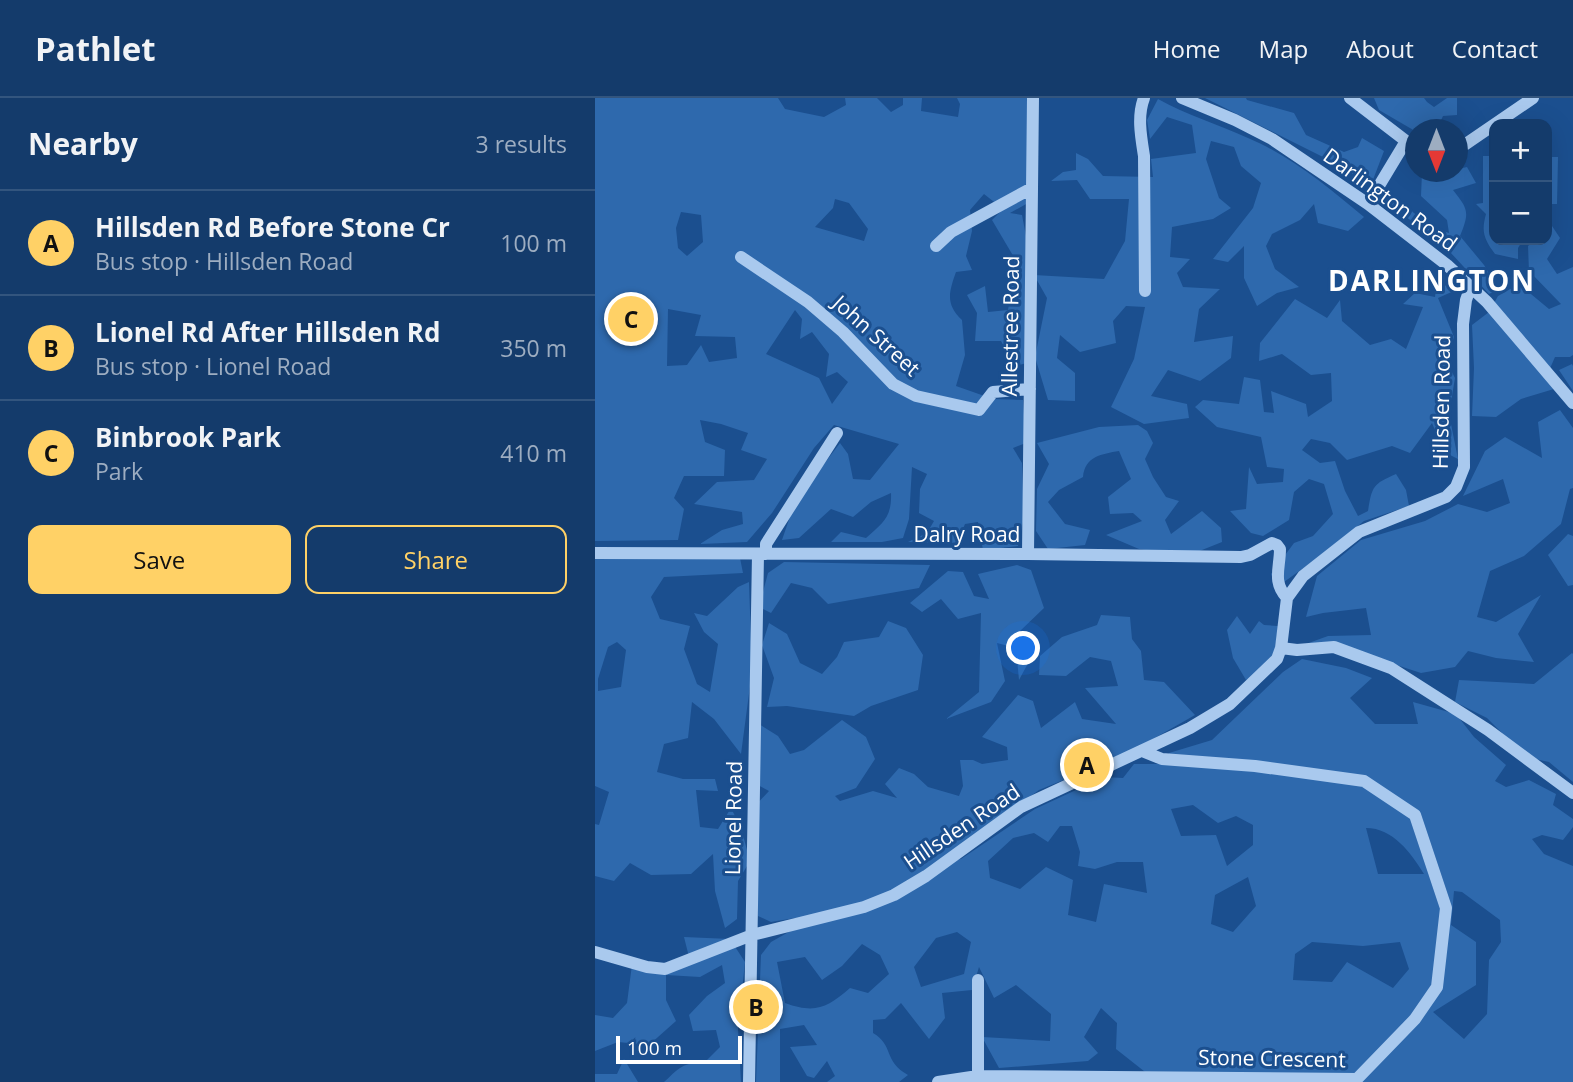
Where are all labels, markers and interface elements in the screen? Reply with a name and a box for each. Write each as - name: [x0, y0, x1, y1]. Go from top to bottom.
- text: Pathlet: [35, 26, 156, 71]
- text: Home: [1153, 32, 1221, 65]
- text: Map: [1259, 32, 1308, 65]
- text: About: [1346, 32, 1414, 65]
- text: Contact: [1452, 32, 1538, 65]
- north arrow: [1405, 119, 1468, 182]
- map controls: [1489, 119, 1552, 245]
- button: +: [1489, 119, 1552, 182]
- text: Nearby: [28, 123, 138, 164]
- text: 3 results: [476, 128, 567, 160]
- street label: Darlington Road: [1318, 141, 1463, 257]
- button: −: [1489, 182, 1552, 245]
- text: Hillsden Rd Before Stone Cr: [95, 209, 450, 245]
- text: A: [43, 227, 59, 259]
- text: 100 m: [500, 227, 567, 259]
- text: Bus stop · Hillsden Road: [95, 245, 353, 277]
- street label: Allestree Road: [995, 255, 1025, 397]
- district label: DARLINGTON: [1328, 261, 1536, 299]
- street label: John Street: [826, 287, 926, 382]
- pin: C: [608, 293, 654, 345]
- text: Lionel Rd After Hillsden Rd: [95, 314, 440, 350]
- text: B: [43, 332, 59, 364]
- text: 350 m: [500, 332, 567, 364]
- street label: Hillsden Road: [1426, 335, 1456, 469]
- text: Bus stop · Lionel Road: [95, 350, 331, 382]
- text: Binbrook Park: [95, 419, 281, 455]
- text: C: [44, 437, 58, 469]
- text: 410 m: [500, 437, 567, 469]
- text: Park: [95, 455, 143, 487]
- street label: Dalry Road: [914, 520, 1020, 548]
- button: Save: [28, 525, 291, 594]
- button: Share: [305, 525, 567, 594]
- your location: [1006, 631, 1040, 665]
- pin: A: [1064, 739, 1110, 791]
- street label: Lionel Road: [718, 761, 748, 875]
- street label: Hillsden Road: [898, 777, 1025, 875]
- pin: B: [733, 981, 779, 1033]
- scale bar: [616, 1033, 742, 1065]
- text: 100 m: [627, 1035, 682, 1061]
- street label: Stone Crescent: [1198, 1043, 1346, 1073]

